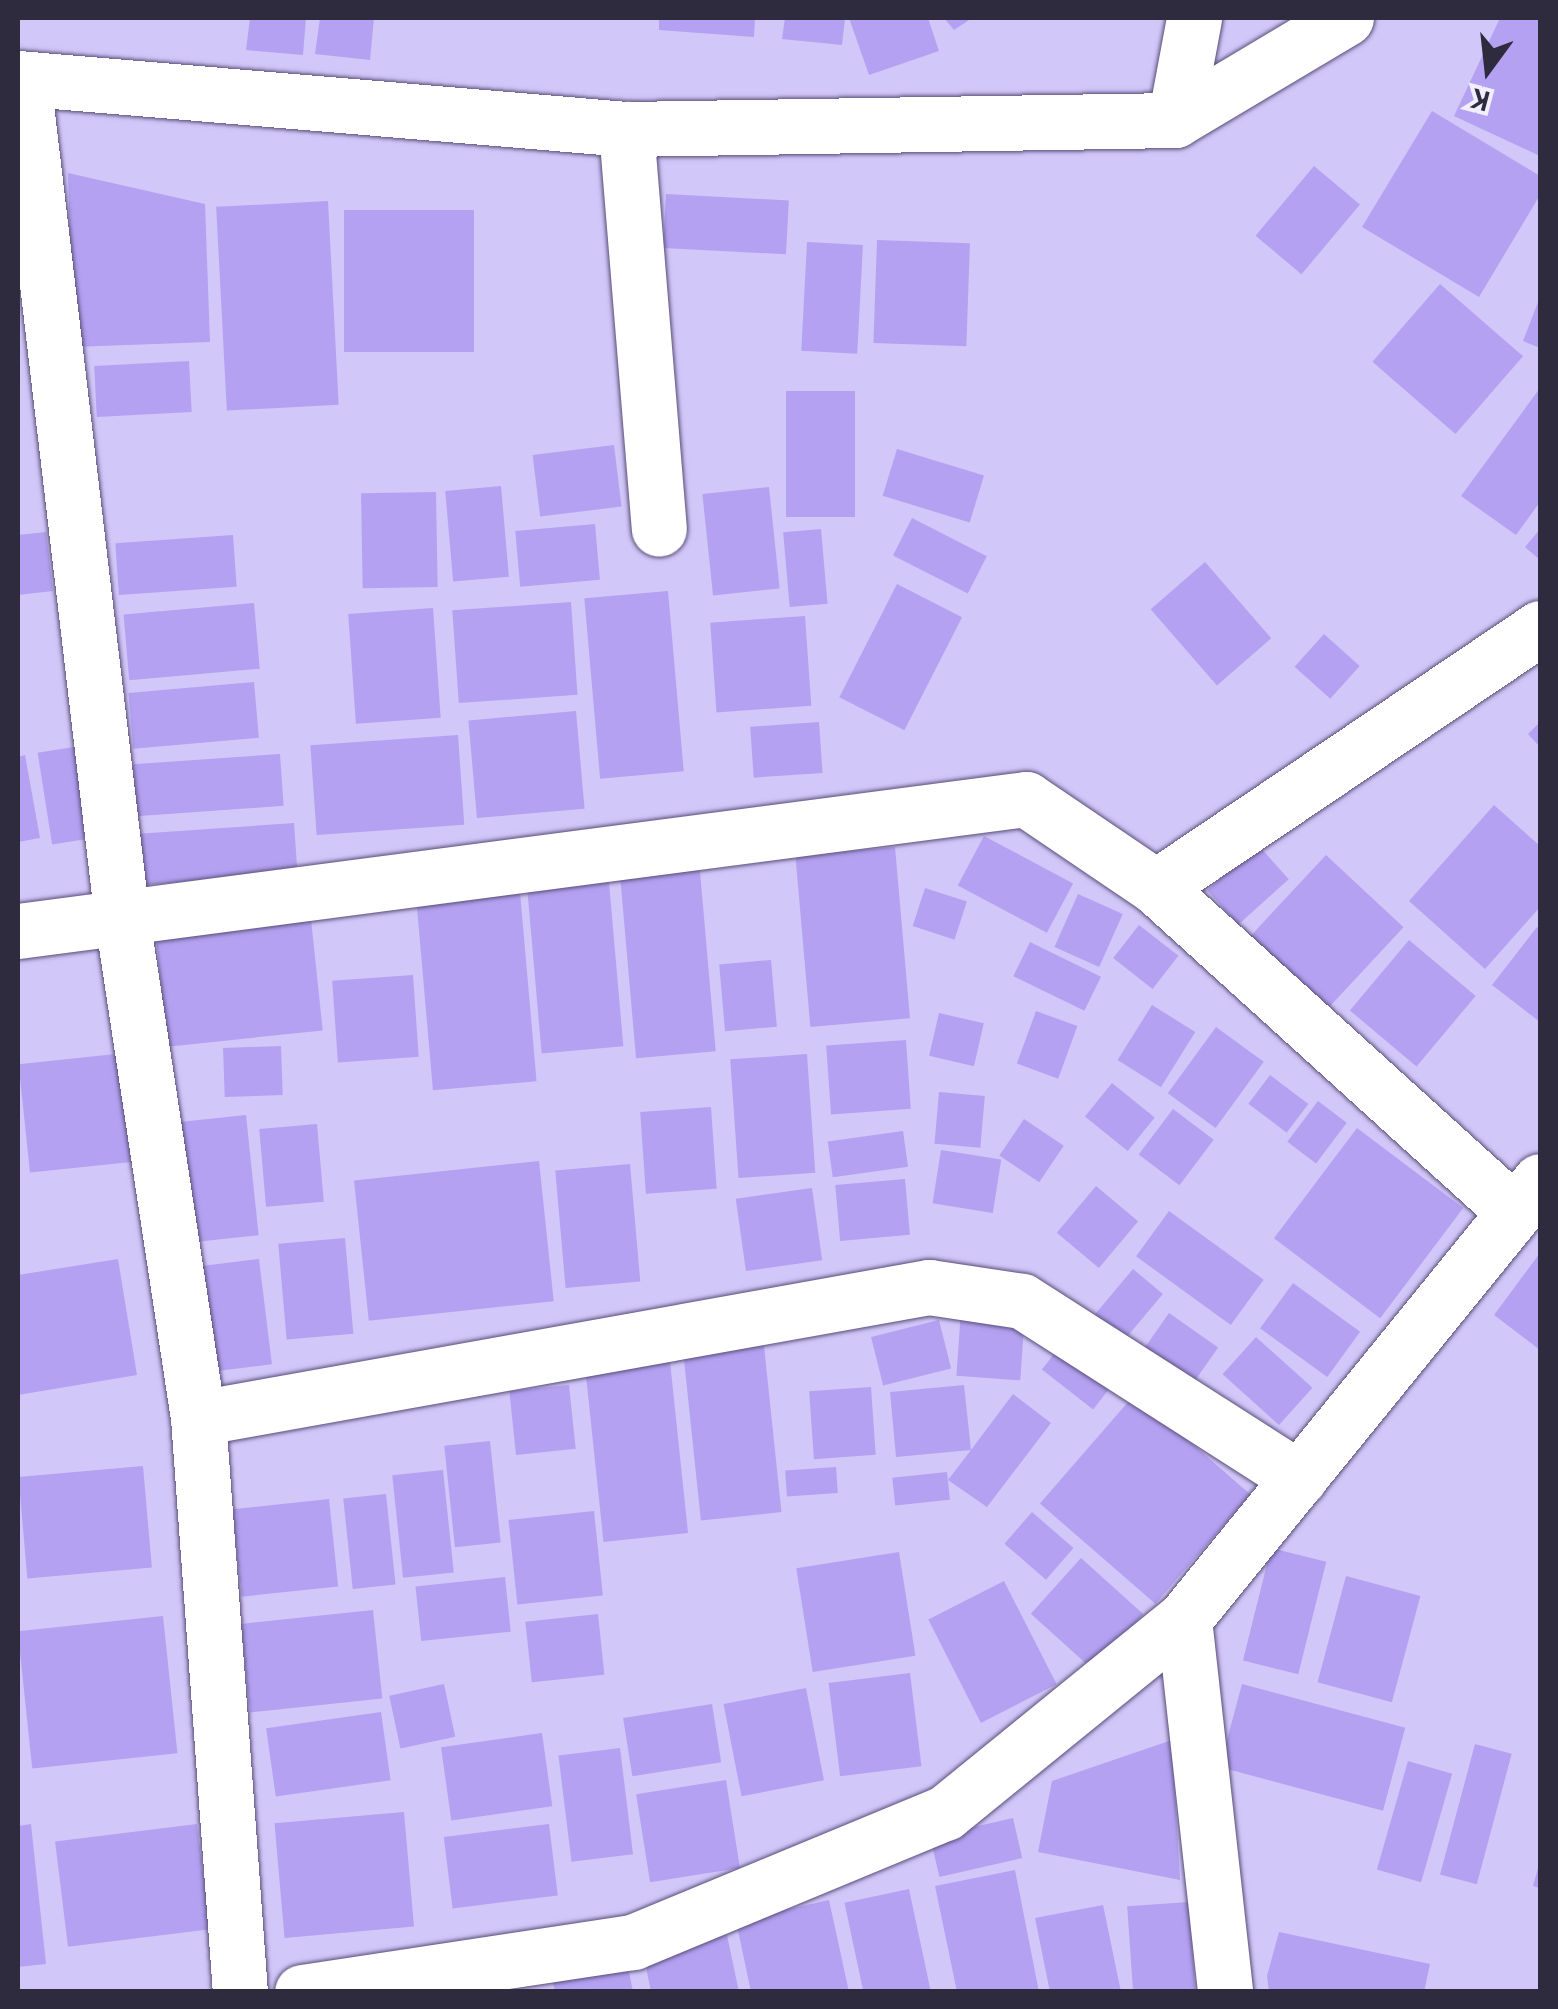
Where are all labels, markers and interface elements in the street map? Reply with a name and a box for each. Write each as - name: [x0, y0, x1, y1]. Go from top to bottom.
- north arrow: [1438, 20, 1538, 120]
- text: K: [1466, 79, 1494, 120]

